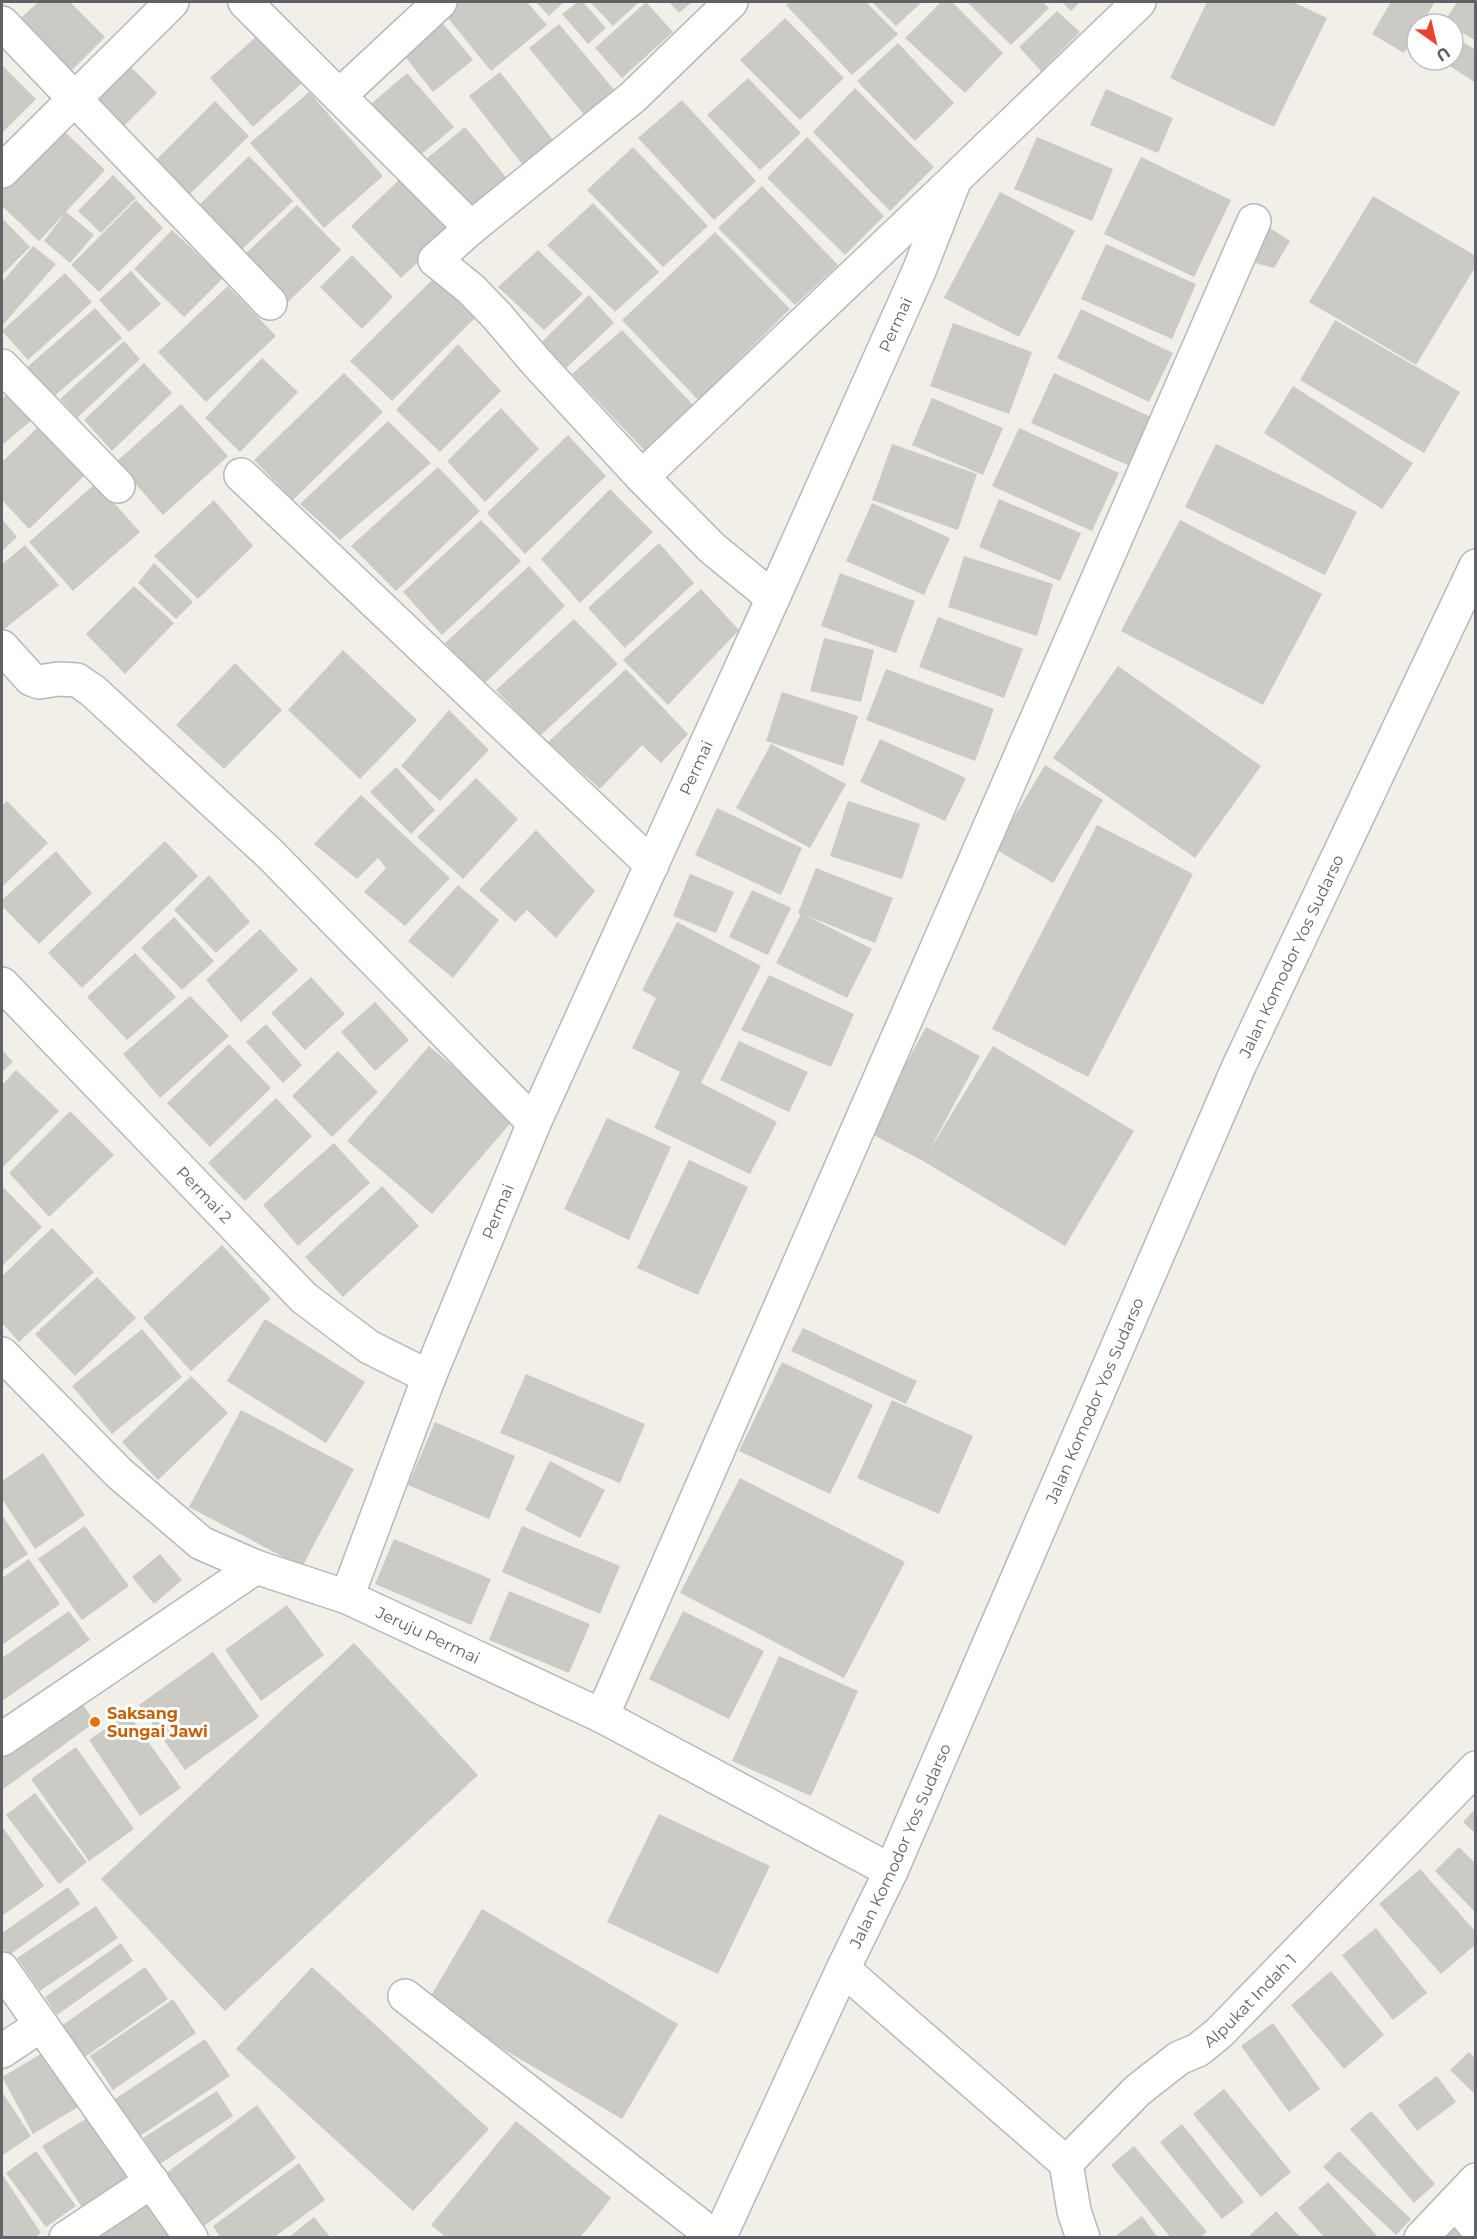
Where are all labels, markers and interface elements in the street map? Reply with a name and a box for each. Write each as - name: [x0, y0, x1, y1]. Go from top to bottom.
- north arrow: [1405, 12, 1465, 72]
- text: U: [1433, 43, 1454, 65]
- street label: Permai: [875, 294, 916, 355]
- street label: Permai: [675, 737, 716, 798]
- street label: Jalan Komodor Yos Sudarso: [1234, 852, 1347, 1061]
- street label: Permai 2: [173, 1162, 236, 1227]
- street label: Permai: [478, 1181, 517, 1242]
- street label: Jalan Komodor Yos Sudarso: [1041, 1295, 1147, 1507]
- street label: Jeruju Permai: [372, 1602, 483, 1667]
- place label: Saksang Sungai Jawi: [107, 1704, 208, 1741]
- marker: Saksang Sungai Jawi: [88, 1715, 102, 1729]
- street label: Jalan Komodor Yos Sudarso: [845, 1741, 954, 1952]
- street label: Alpukat Indah 1: [1200, 1950, 1300, 2051]

